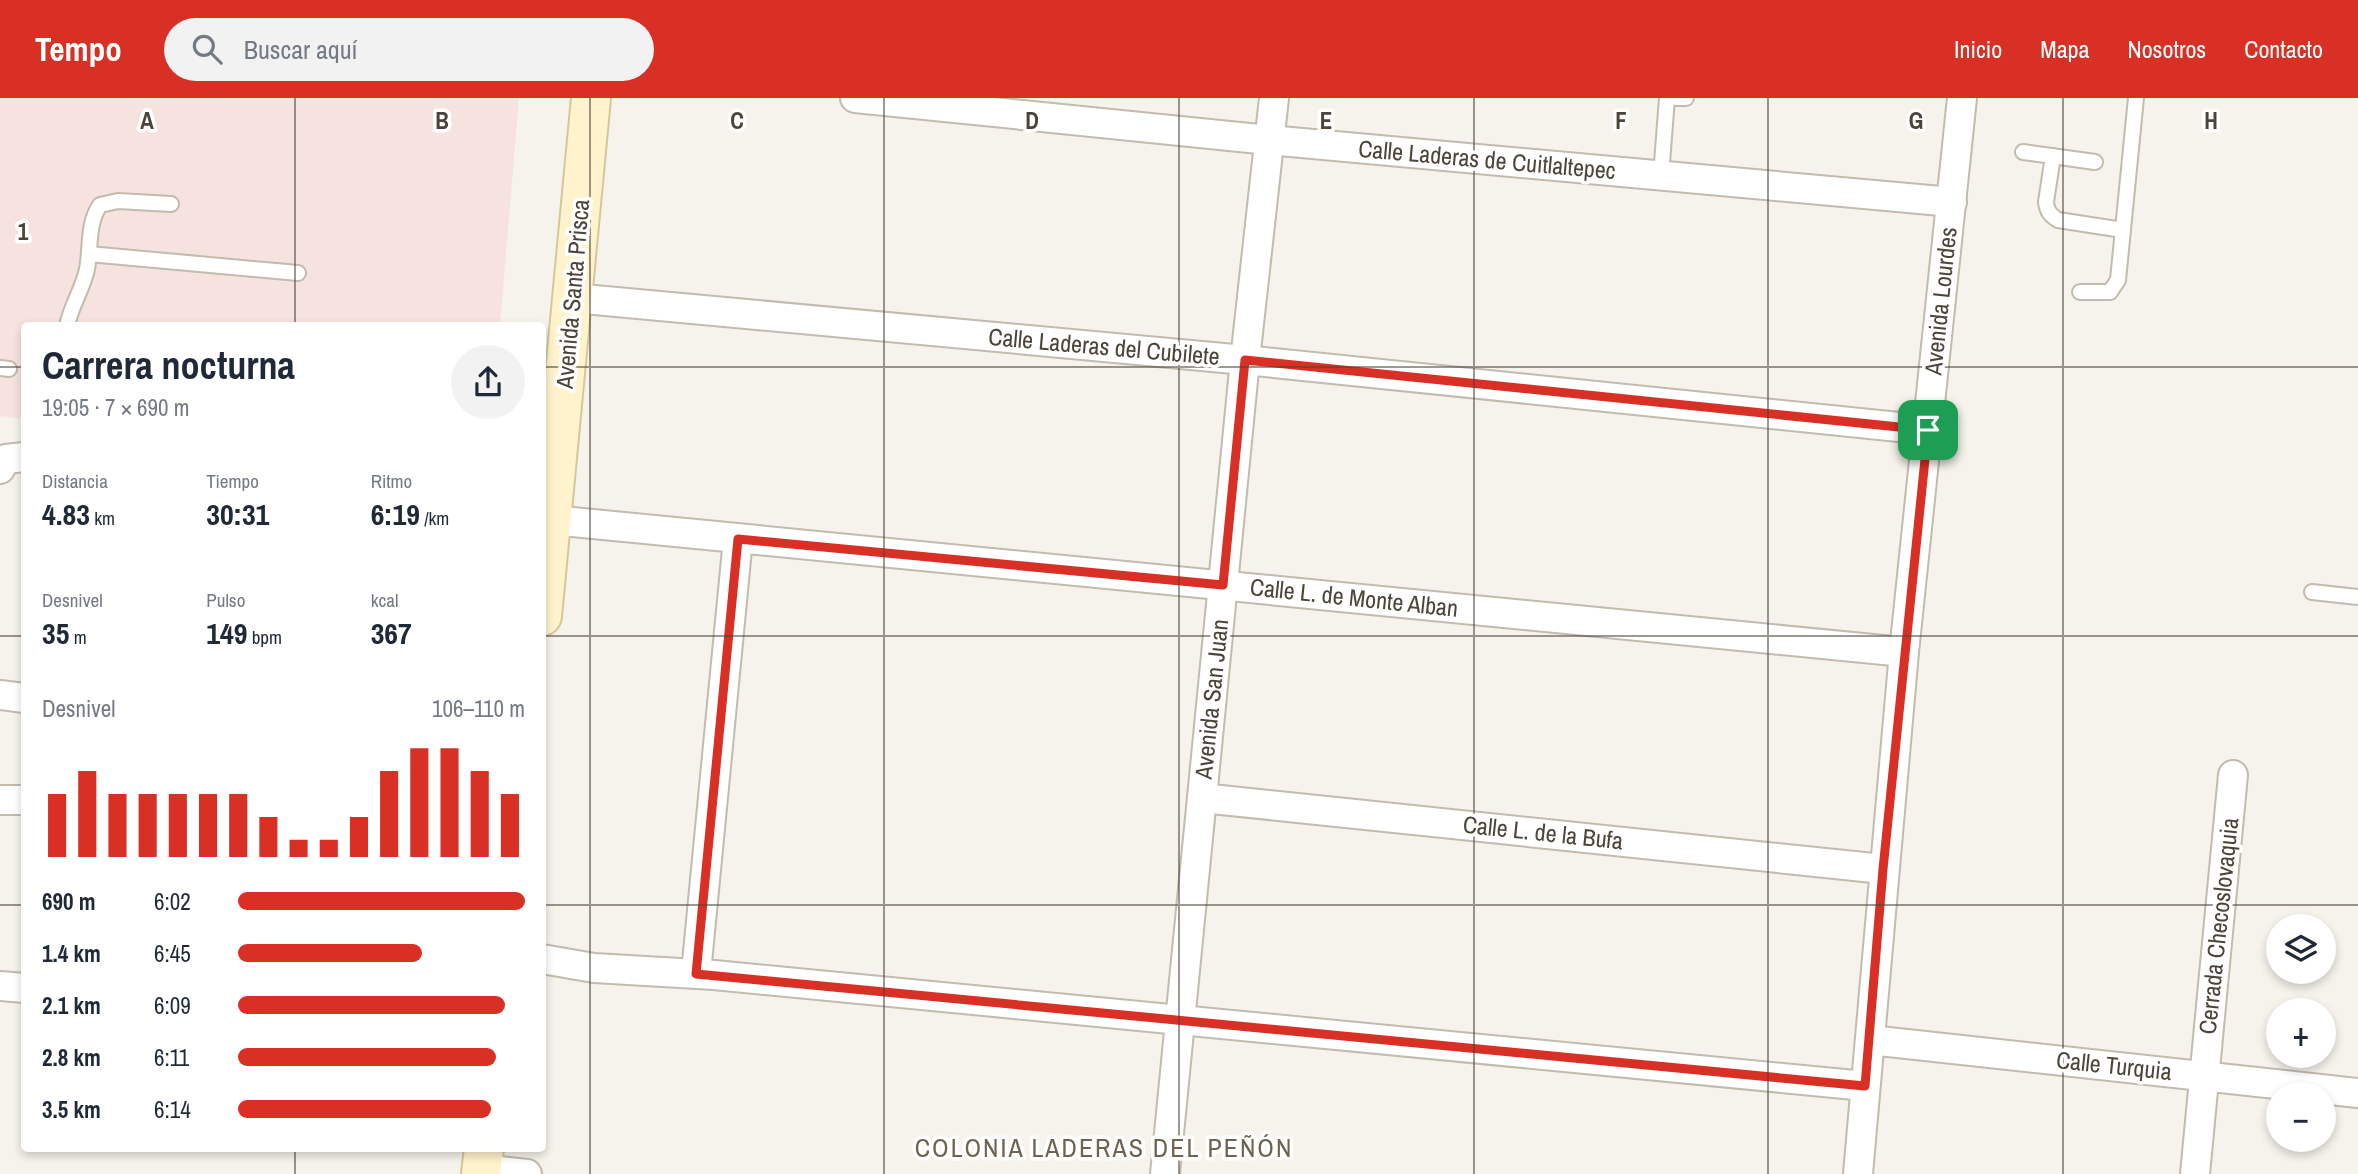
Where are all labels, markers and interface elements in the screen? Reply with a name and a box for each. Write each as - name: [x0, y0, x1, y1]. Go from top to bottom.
- search box: [164, 18, 654, 81]
- text: Tempo: [35, 27, 122, 71]
- icon: search: [188, 30, 226, 68]
- text: Buscar aquí: [244, 32, 358, 67]
- text: Inicio: [1954, 33, 2002, 65]
- text: Mapa: [2040, 33, 2089, 65]
- text: Nosotros: [2127, 33, 2206, 65]
- text: Contacto: [2244, 33, 2323, 65]
- text: A: [140, 105, 154, 136]
- text: B: [435, 105, 449, 136]
- text: C: [730, 105, 744, 136]
- text: D: [1025, 105, 1039, 136]
- text: E: [1320, 105, 1332, 136]
- text: F: [1615, 105, 1627, 136]
- text: G: [1909, 105, 1923, 136]
- text: H: [2204, 105, 2218, 136]
- street label: Calle Laderas de Cuitlaltepec: [1357, 132, 1617, 186]
- street label: Avenida Santa Prisca: [548, 198, 596, 391]
- text: 1: [18, 216, 29, 247]
- street label: Avenida Lourdes: [1916, 225, 1964, 377]
- street label: Calle Laderas del Cubilete: [987, 320, 1221, 372]
- text: Carrera nocturna: [42, 340, 295, 391]
- button: share: [451, 345, 525, 419]
- text: 19:05 · 7 × 690 m: [42, 392, 189, 423]
- pin: [1898, 400, 1958, 460]
- icon: arrive: [1909, 411, 1947, 449]
- text: Distancia: [42, 468, 108, 494]
- text: Tiempo: [206, 468, 259, 494]
- text: Ritmo: [371, 468, 412, 494]
- text: 4.83: [42, 494, 90, 534]
- text: 30:31: [206, 494, 269, 534]
- text: 6:19: [371, 494, 420, 534]
- text: km: [90, 505, 115, 531]
- text: /km: [420, 505, 449, 531]
- street label: Calle L. de Monte Alban: [1249, 570, 1460, 624]
- text: Desnivel: [42, 587, 103, 613]
- text: Pulso: [206, 587, 245, 613]
- text: kcal: [371, 587, 398, 613]
- text: 35: [42, 613, 69, 653]
- text: 149: [206, 613, 247, 653]
- text: 367: [371, 613, 412, 653]
- street label: Avenida San Juan: [1187, 617, 1235, 781]
- text: m: [69, 624, 87, 650]
- text: bpm: [247, 624, 282, 650]
- text: Desnivel: [42, 693, 115, 724]
- text: 106–110 m: [432, 693, 525, 724]
- street label: Calle L. de la Bufa: [1461, 808, 1625, 856]
- street label: Cerrada Checoslovaquia: [2191, 816, 2245, 1036]
- text: 690 m: [42, 886, 95, 917]
- text: 6:02: [154, 886, 191, 917]
- map controls: [2266, 914, 2336, 1152]
- button: layers: [2266, 914, 2336, 984]
- text: 1.4 km: [42, 938, 101, 969]
- text: 6:45: [154, 938, 191, 969]
- text: 2.1 km: [42, 990, 101, 1021]
- text: 6:09: [154, 990, 191, 1021]
- button: +: [2266, 998, 2336, 1068]
- text: 2.8 km: [42, 1042, 101, 1073]
- text: 6:11: [154, 1042, 189, 1073]
- street label: Calle Turquia: [2055, 1043, 2174, 1087]
- button: −: [2266, 1082, 2336, 1152]
- text: 3.5 km: [42, 1094, 101, 1125]
- text: 6:14: [154, 1094, 191, 1125]
- district label: COLONIA LADERAS DEL PEÑÓN: [915, 1130, 1293, 1165]

